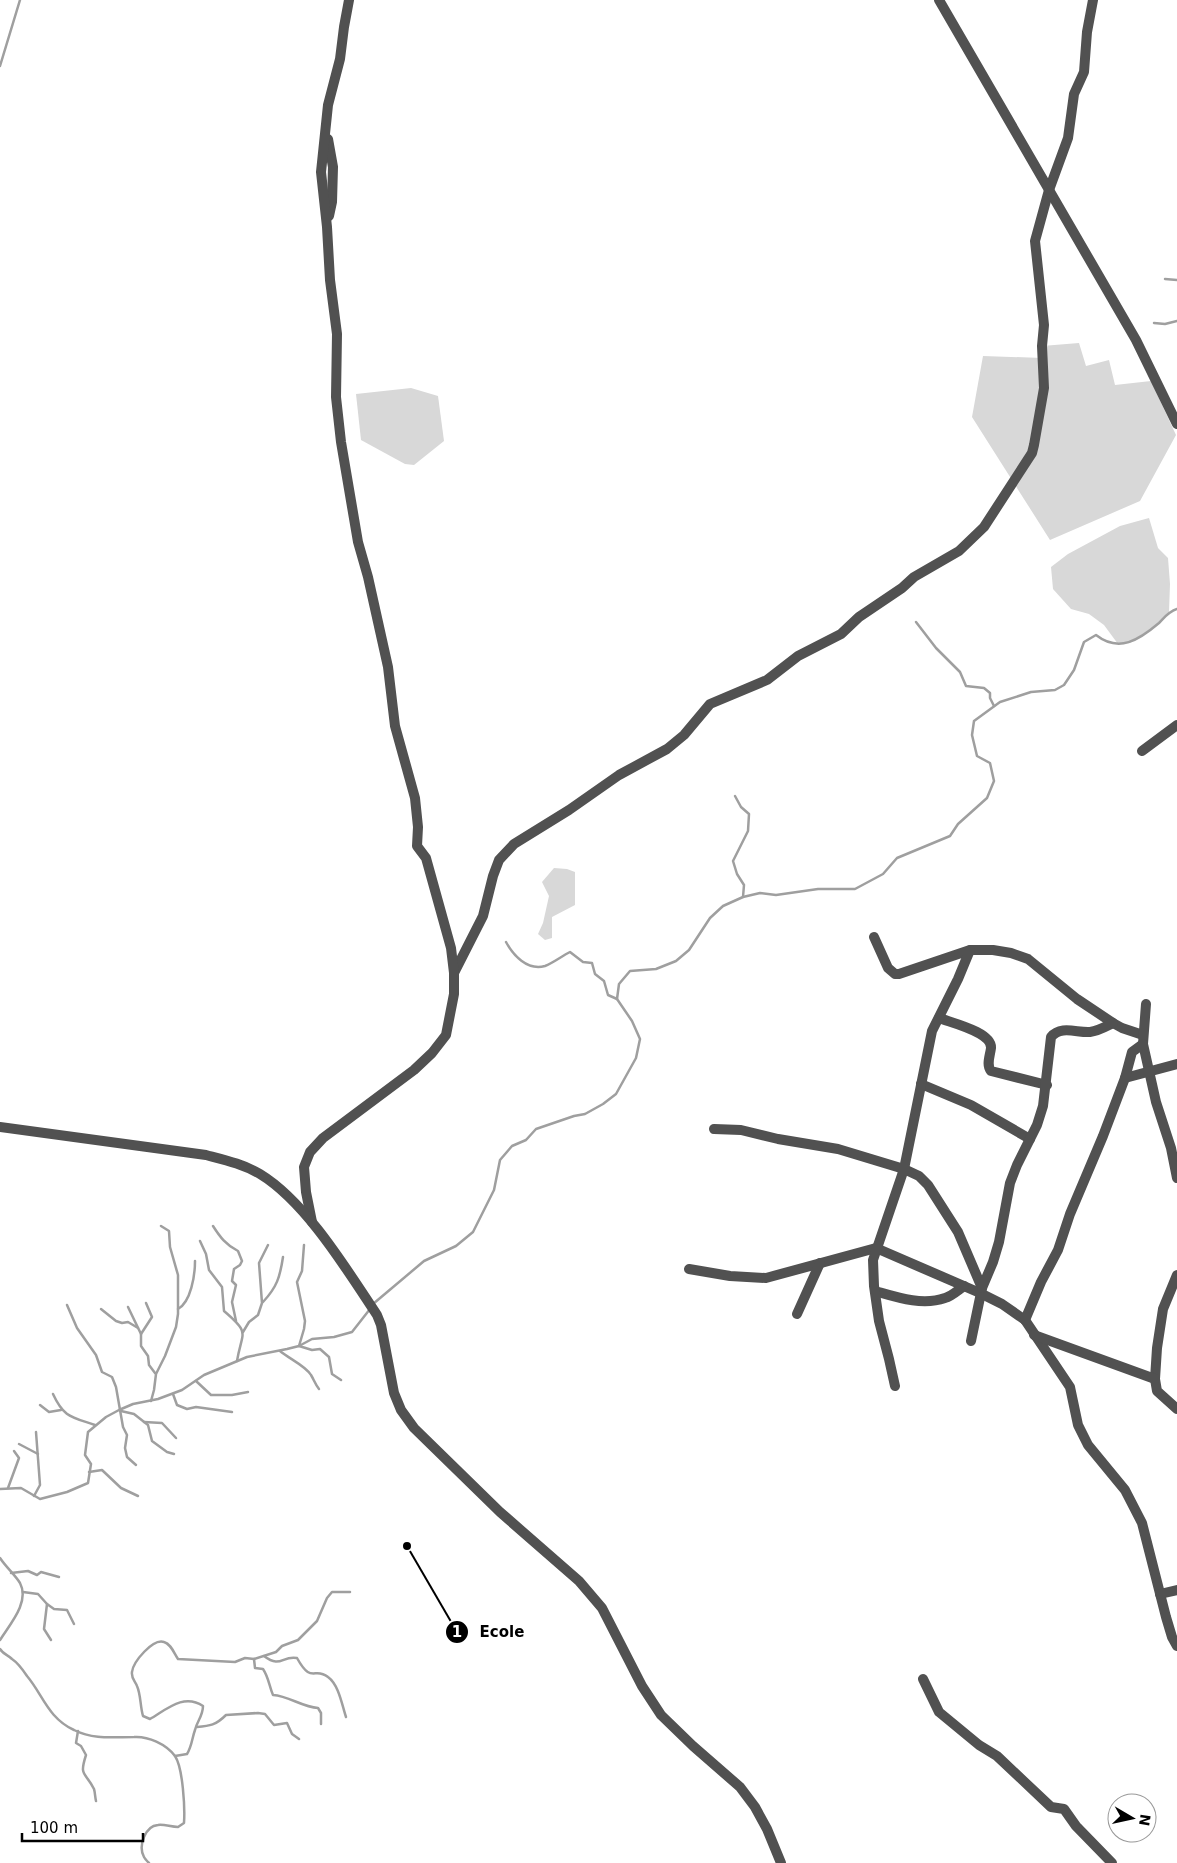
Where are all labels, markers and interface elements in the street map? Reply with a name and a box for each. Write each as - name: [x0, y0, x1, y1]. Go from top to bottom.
- callout: Ecole: [445, 1617, 534, 1647]
- text: 1: [452, 1623, 462, 1641]
- text: Ecole: [480, 1623, 524, 1641]
- north arrow: [1107, 1793, 1157, 1843]
- scale bar: [22, 1810, 144, 1842]
- text: N: [1136, 1813, 1154, 1827]
- text: 100 m: [30, 1819, 78, 1837]

